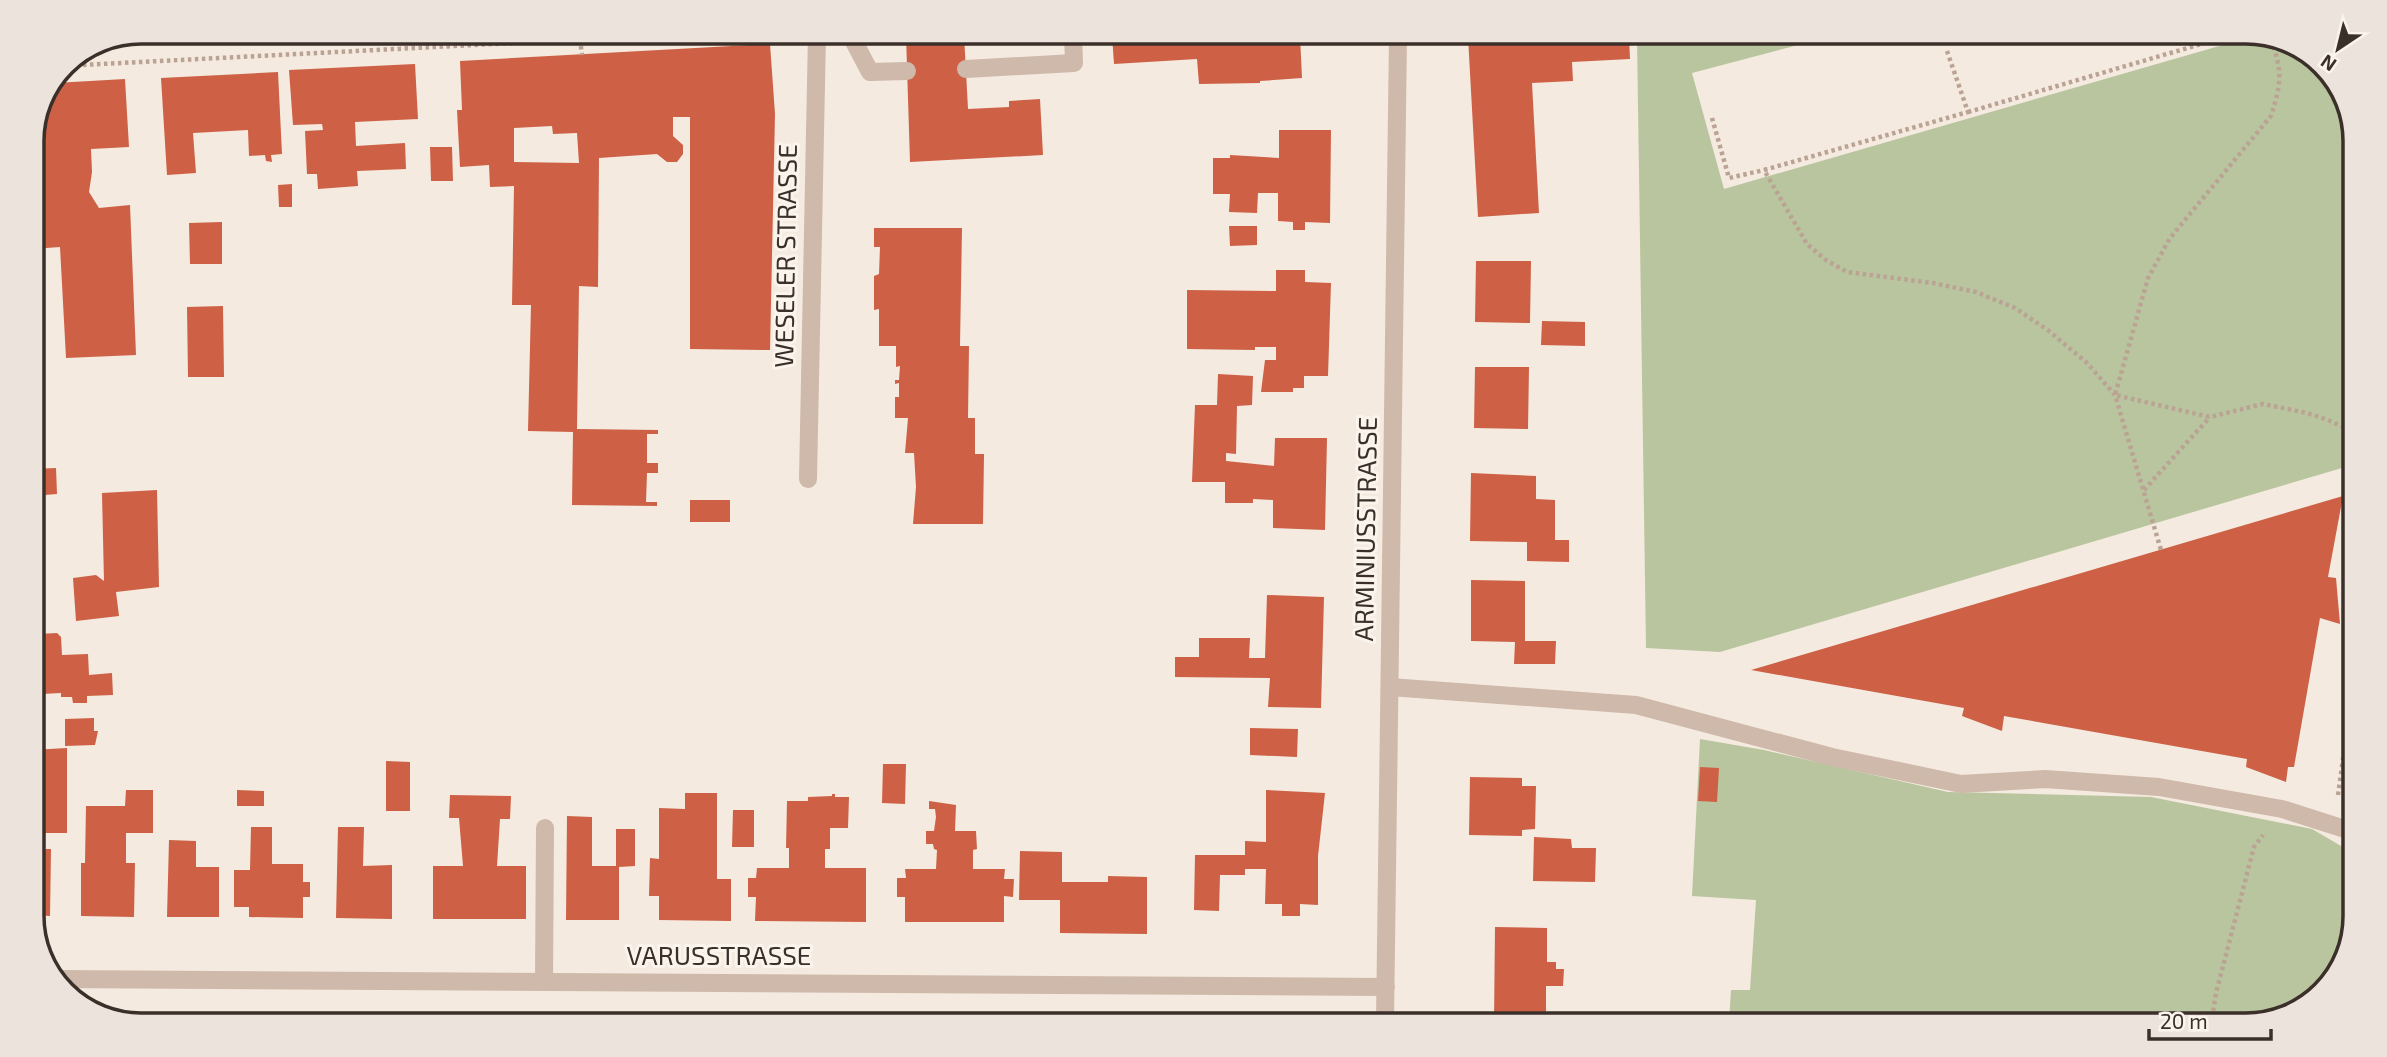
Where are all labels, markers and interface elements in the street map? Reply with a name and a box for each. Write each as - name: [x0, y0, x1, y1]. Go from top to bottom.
- north arrow: [2303, 14, 2373, 84]
- text: N: [2316, 50, 2340, 77]
- street label: WESELER STRASSE: [767, 144, 802, 368]
- street label: ARMINIUSSTRASSE: [1347, 416, 1382, 642]
- street label: VARUSSTRASSE: [627, 939, 811, 970]
- scale bar: [2149, 998, 2272, 1042]
- text: 20 m: [2160, 1008, 2208, 1033]

